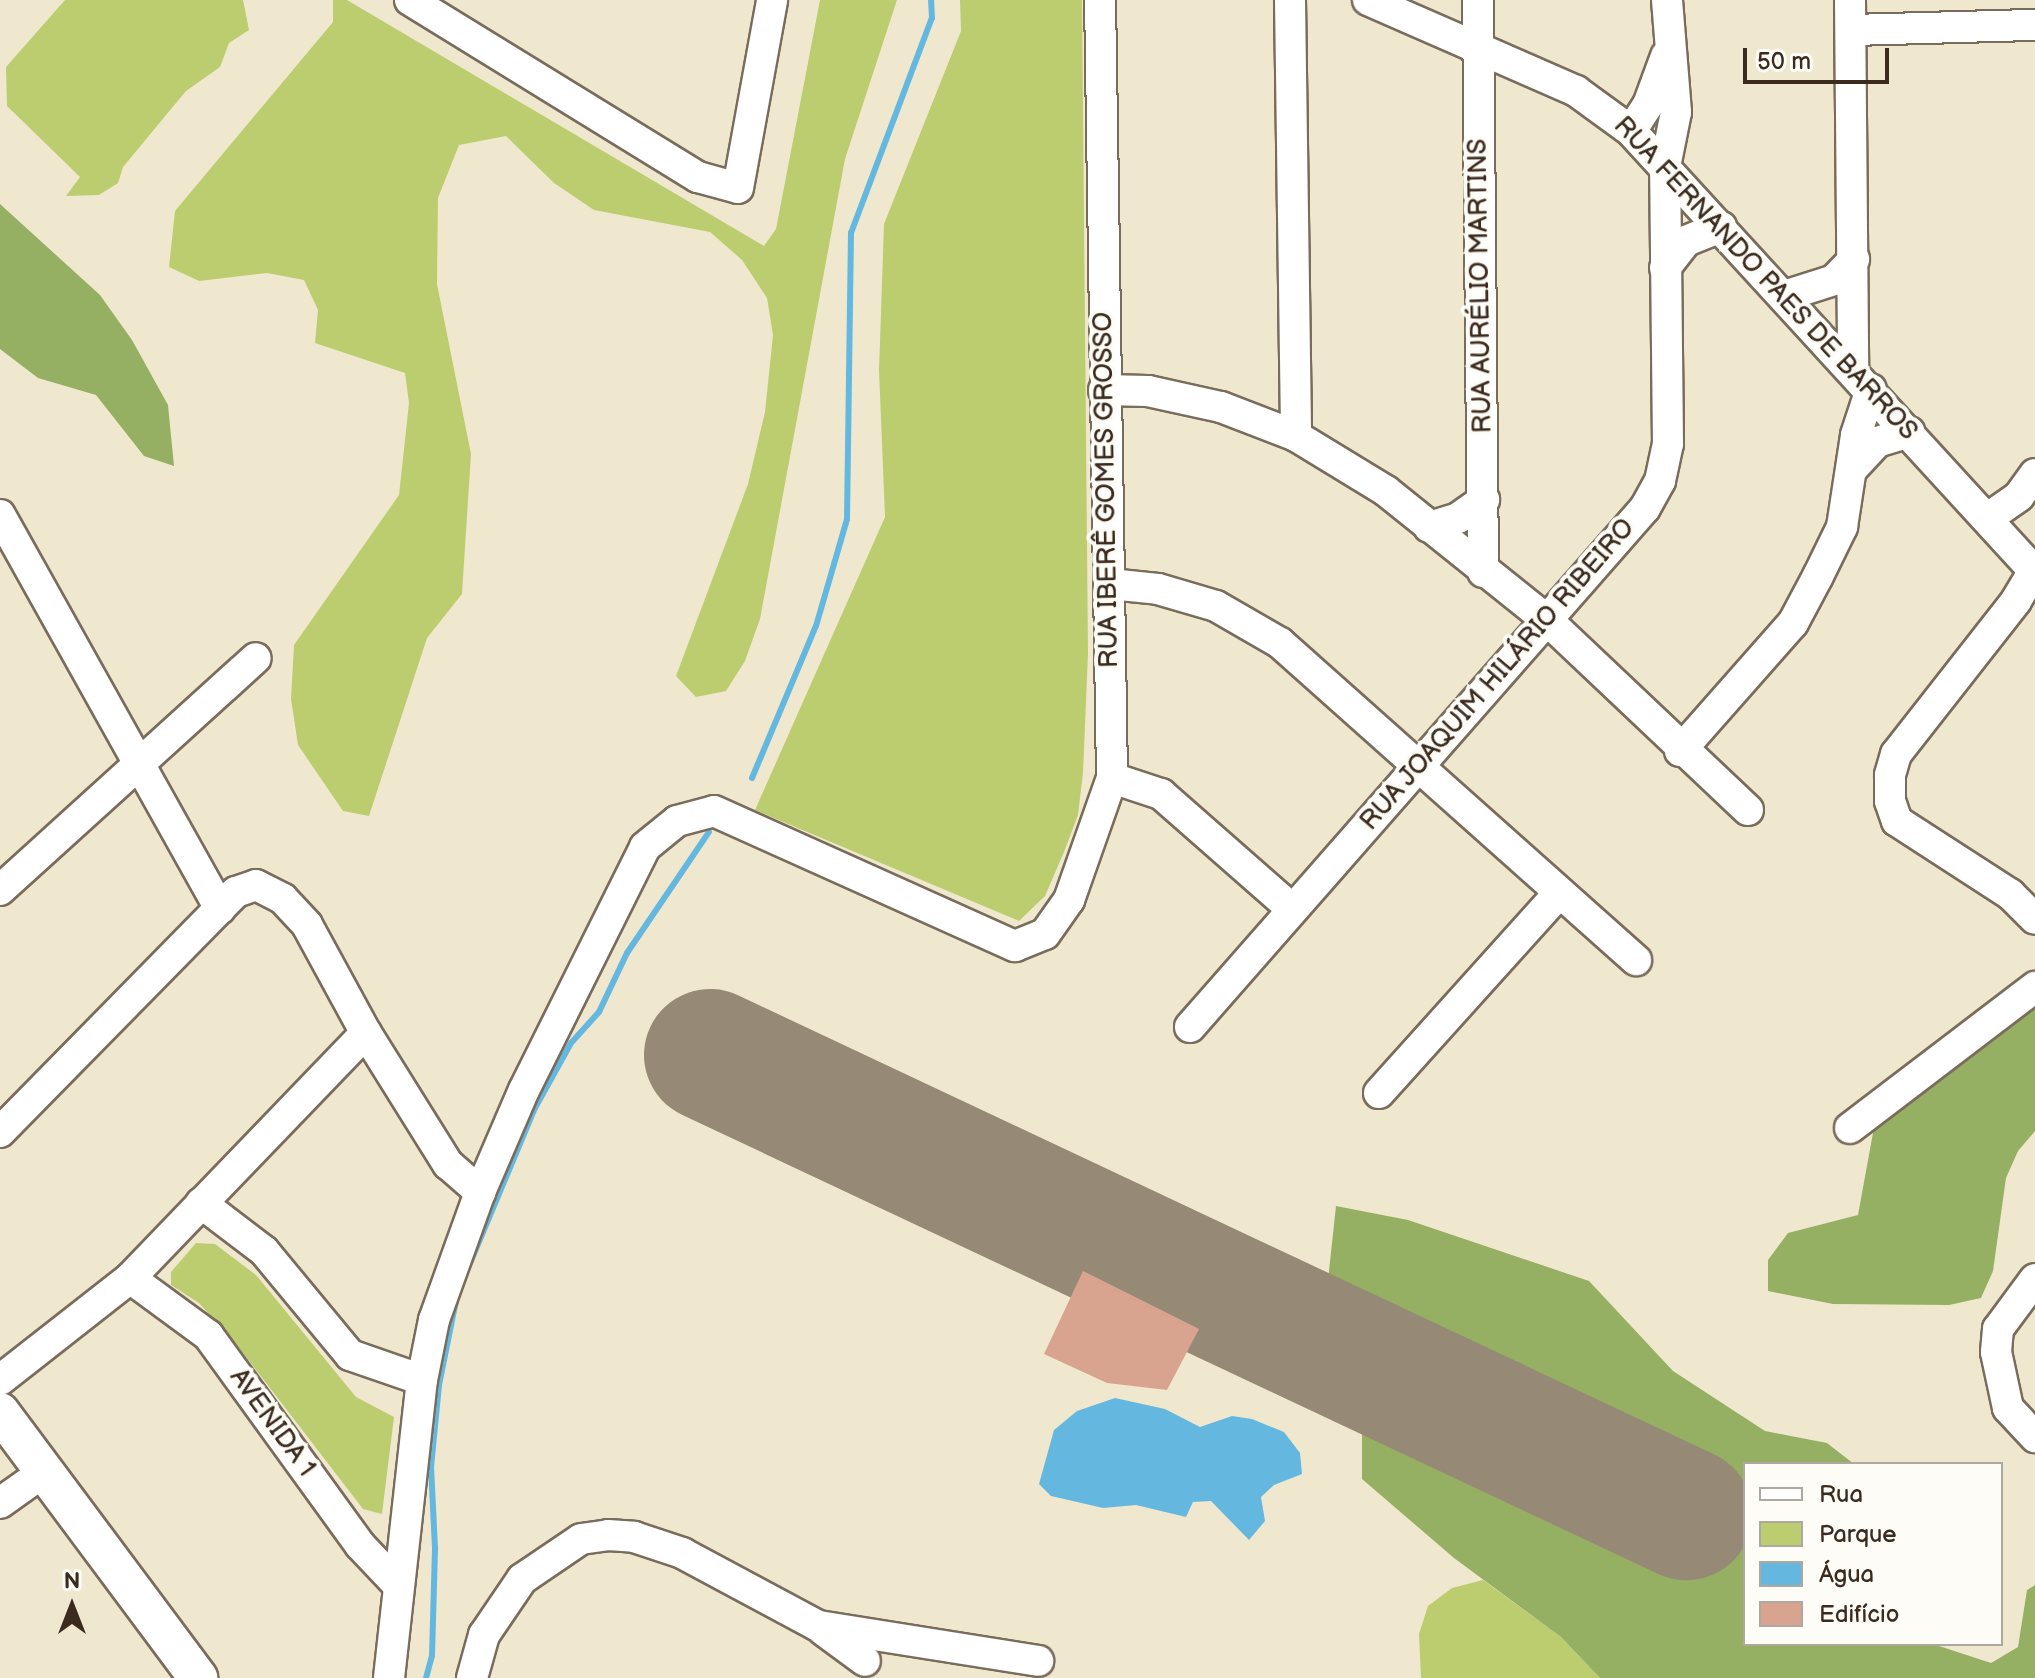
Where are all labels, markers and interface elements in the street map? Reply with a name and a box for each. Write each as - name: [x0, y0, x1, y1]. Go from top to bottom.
- scale bar: [1747, 32, 1893, 82]
- text: 50 m: [1757, 47, 1811, 76]
- street label: RUA FERNANDO PAES DE BARROS: [1607, 111, 1923, 447]
- street label: RUA AURÉLIO MARTINS: [1463, 138, 1499, 434]
- street label: RUA IBERÊ GOMES GROSSO: [1088, 312, 1126, 668]
- street label: RUA JOAQUIM HILÁRIO RIBEIRO: [1354, 512, 1642, 838]
- street label: AVENIDA 1: [222, 1363, 322, 1483]
- legend: [1743, 1462, 2003, 1646]
- text: Rua: [1819, 1480, 1863, 1509]
- text: Parque: [1819, 1520, 1897, 1549]
- text: Água: [1819, 1560, 1874, 1589]
- north arrow: [32, 1566, 112, 1646]
- text: N: [64, 1568, 80, 1595]
- text: Edifício: [1819, 1600, 1899, 1629]

